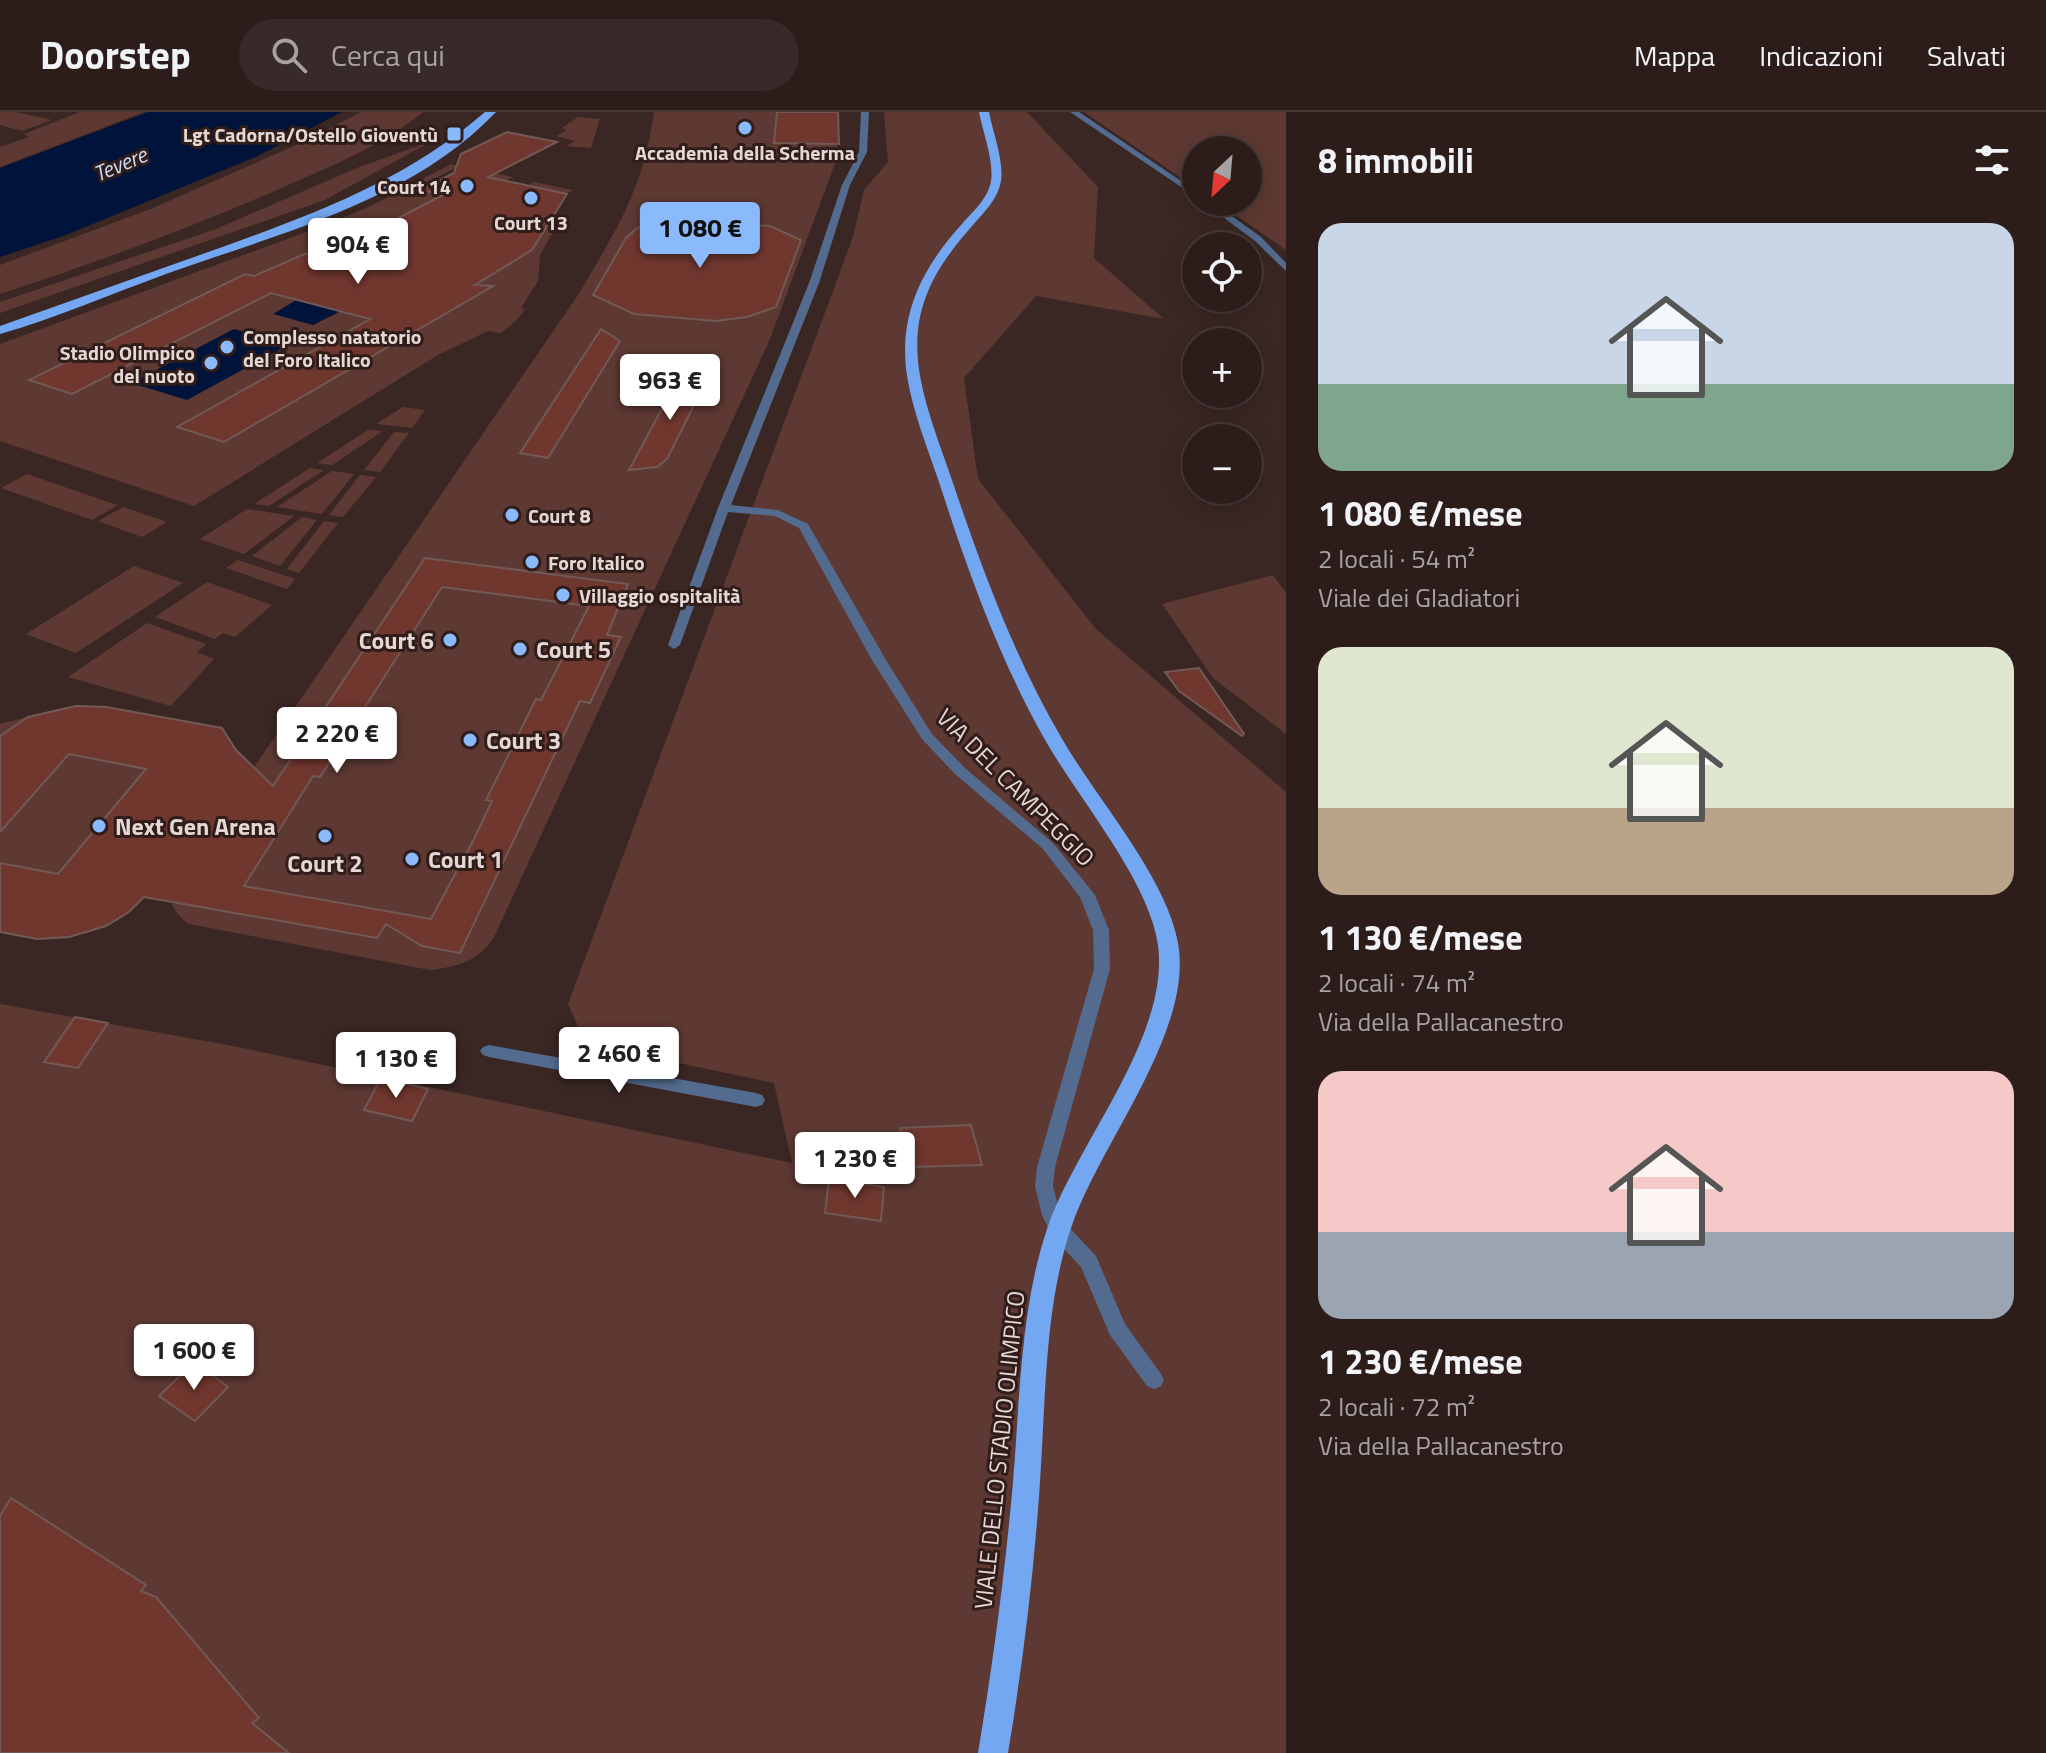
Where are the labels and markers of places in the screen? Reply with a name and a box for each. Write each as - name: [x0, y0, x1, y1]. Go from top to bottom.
- place label: Lgt Cadorna/Ostello Gioventù: [183, 119, 438, 150]
- marker: Accademia della Scherma: [736, 119, 754, 137]
- marker: Lgt Cadorna/Ostello Gioventù: [445, 125, 463, 143]
- place label: Accademia della Scherma: [635, 137, 855, 168]
- place label: Court 14: [377, 171, 451, 202]
- marker: Court 14: [458, 177, 476, 195]
- marker: Court 13: [522, 189, 540, 207]
- pin: 1 080 €: [626, 202, 774, 270]
- place label: Court 13: [494, 207, 568, 238]
- pin: 904 €: [302, 218, 414, 286]
- place label: Complesso natatorio del Foro Italico: [243, 321, 421, 375]
- place label: Stadio Olimpico del nuoto: [60, 337, 195, 391]
- marker: Complesso natatorio del Foro Italico: [218, 338, 236, 356]
- marker: Stadio Olimpico del nuoto: [202, 354, 220, 372]
- pin: 963 €: [614, 354, 726, 422]
- place label: Court 8: [528, 500, 591, 531]
- marker: Court 8: [503, 506, 521, 524]
- place label: Foro Italico: [548, 547, 645, 578]
- marker: Foro Italico: [523, 553, 541, 571]
- place label: Villaggio ospitalità: [579, 580, 740, 611]
- marker: Villaggio ospitalità: [554, 586, 572, 604]
- place label: Court 6: [359, 622, 434, 658]
- marker: Court 6: [441, 631, 459, 649]
- place label: Court 5: [536, 631, 611, 667]
- marker: Court 5: [511, 640, 529, 658]
- pin: 2 220 €: [263, 707, 411, 775]
- place label: Court 3: [486, 722, 561, 758]
- marker: Court 3: [461, 731, 479, 749]
- place label: Next Gen Arena: [115, 808, 276, 844]
- marker: Next Gen Arena: [90, 817, 108, 835]
- marker: Court 2: [316, 827, 334, 845]
- place label: Court 1: [428, 841, 503, 877]
- place label: Court 2: [287, 845, 363, 881]
- marker: Court 1: [403, 850, 421, 868]
- pin: 2 460 €: [545, 1027, 693, 1095]
- pin: 1 130 €: [322, 1032, 470, 1100]
- pin: 1 230 €: [781, 1132, 929, 1200]
- pin: 1 600 €: [120, 1324, 268, 1392]

